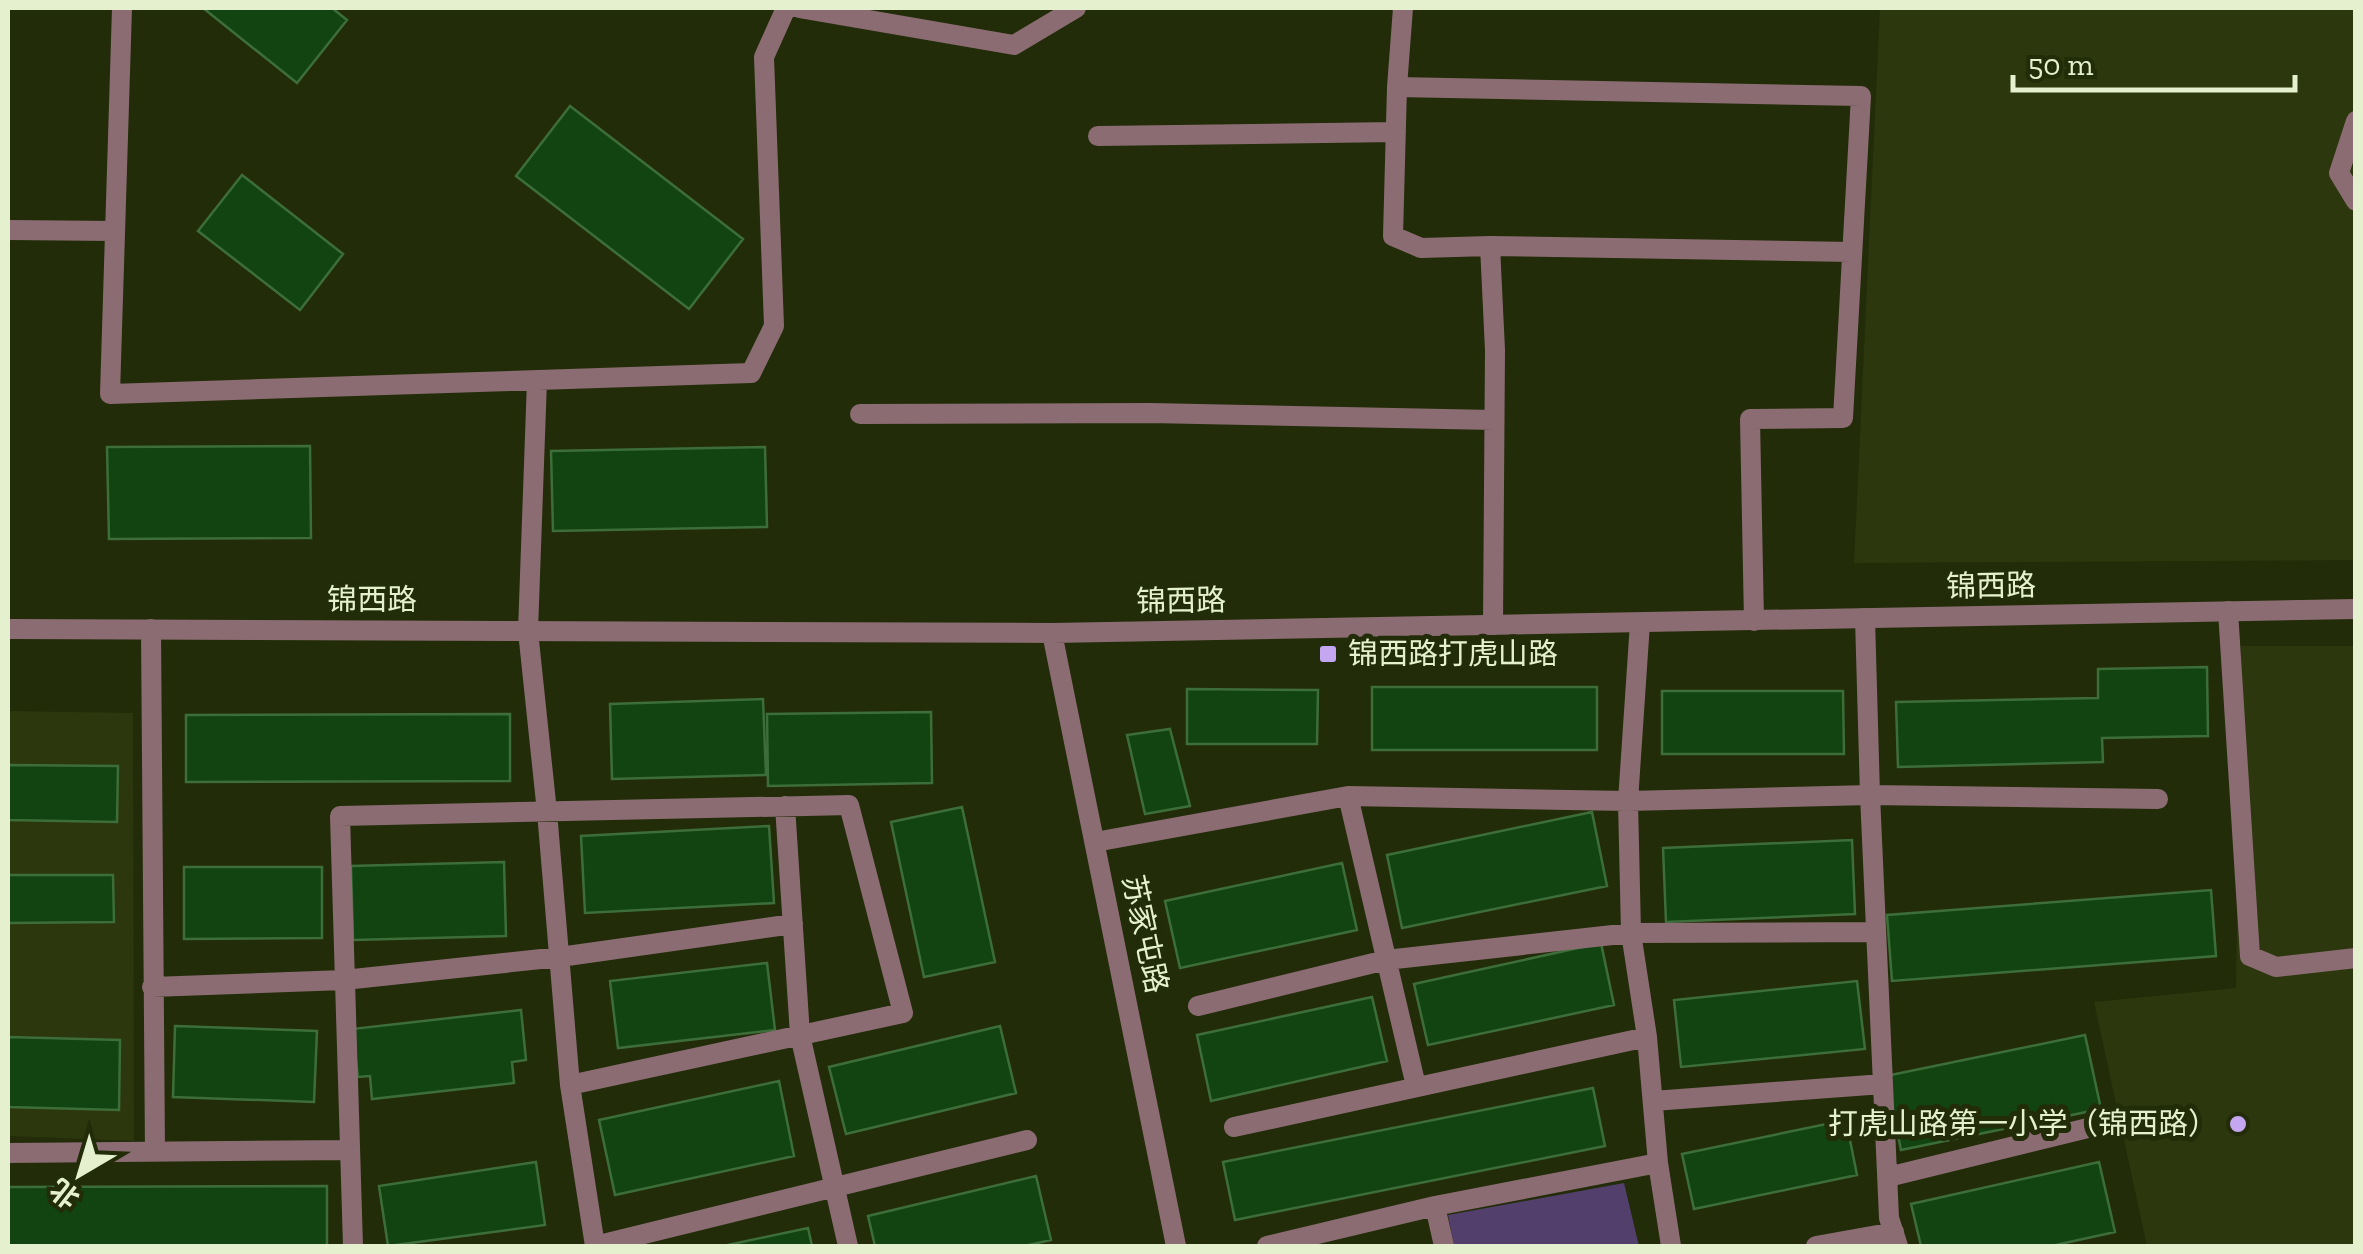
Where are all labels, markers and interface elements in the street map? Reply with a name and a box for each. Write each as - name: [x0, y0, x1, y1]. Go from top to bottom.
- scale bar: [2013, 30, 2296, 92]
- text: 50 m: [2028, 47, 2093, 83]
- street label: 锦西路: [1946, 567, 2036, 605]
- street label: 锦西路: [327, 582, 417, 618]
- street label: 锦西路: [1136, 582, 1226, 620]
- place label: 锦西路打虎山路: [1348, 636, 1558, 672]
- marker: 锦西路打虎山路: [1317, 643, 1339, 665]
- street label: 苏家屯路: [1115, 872, 1175, 996]
- place label: 打虎山路第一小学（锦西路）: [1828, 1106, 2218, 1142]
- marker: 打虎山路第一小学（锦西路）: [2227, 1113, 2249, 1135]
- north arrow: [30, 1124, 130, 1224]
- text: 北: [44, 1172, 86, 1215]

